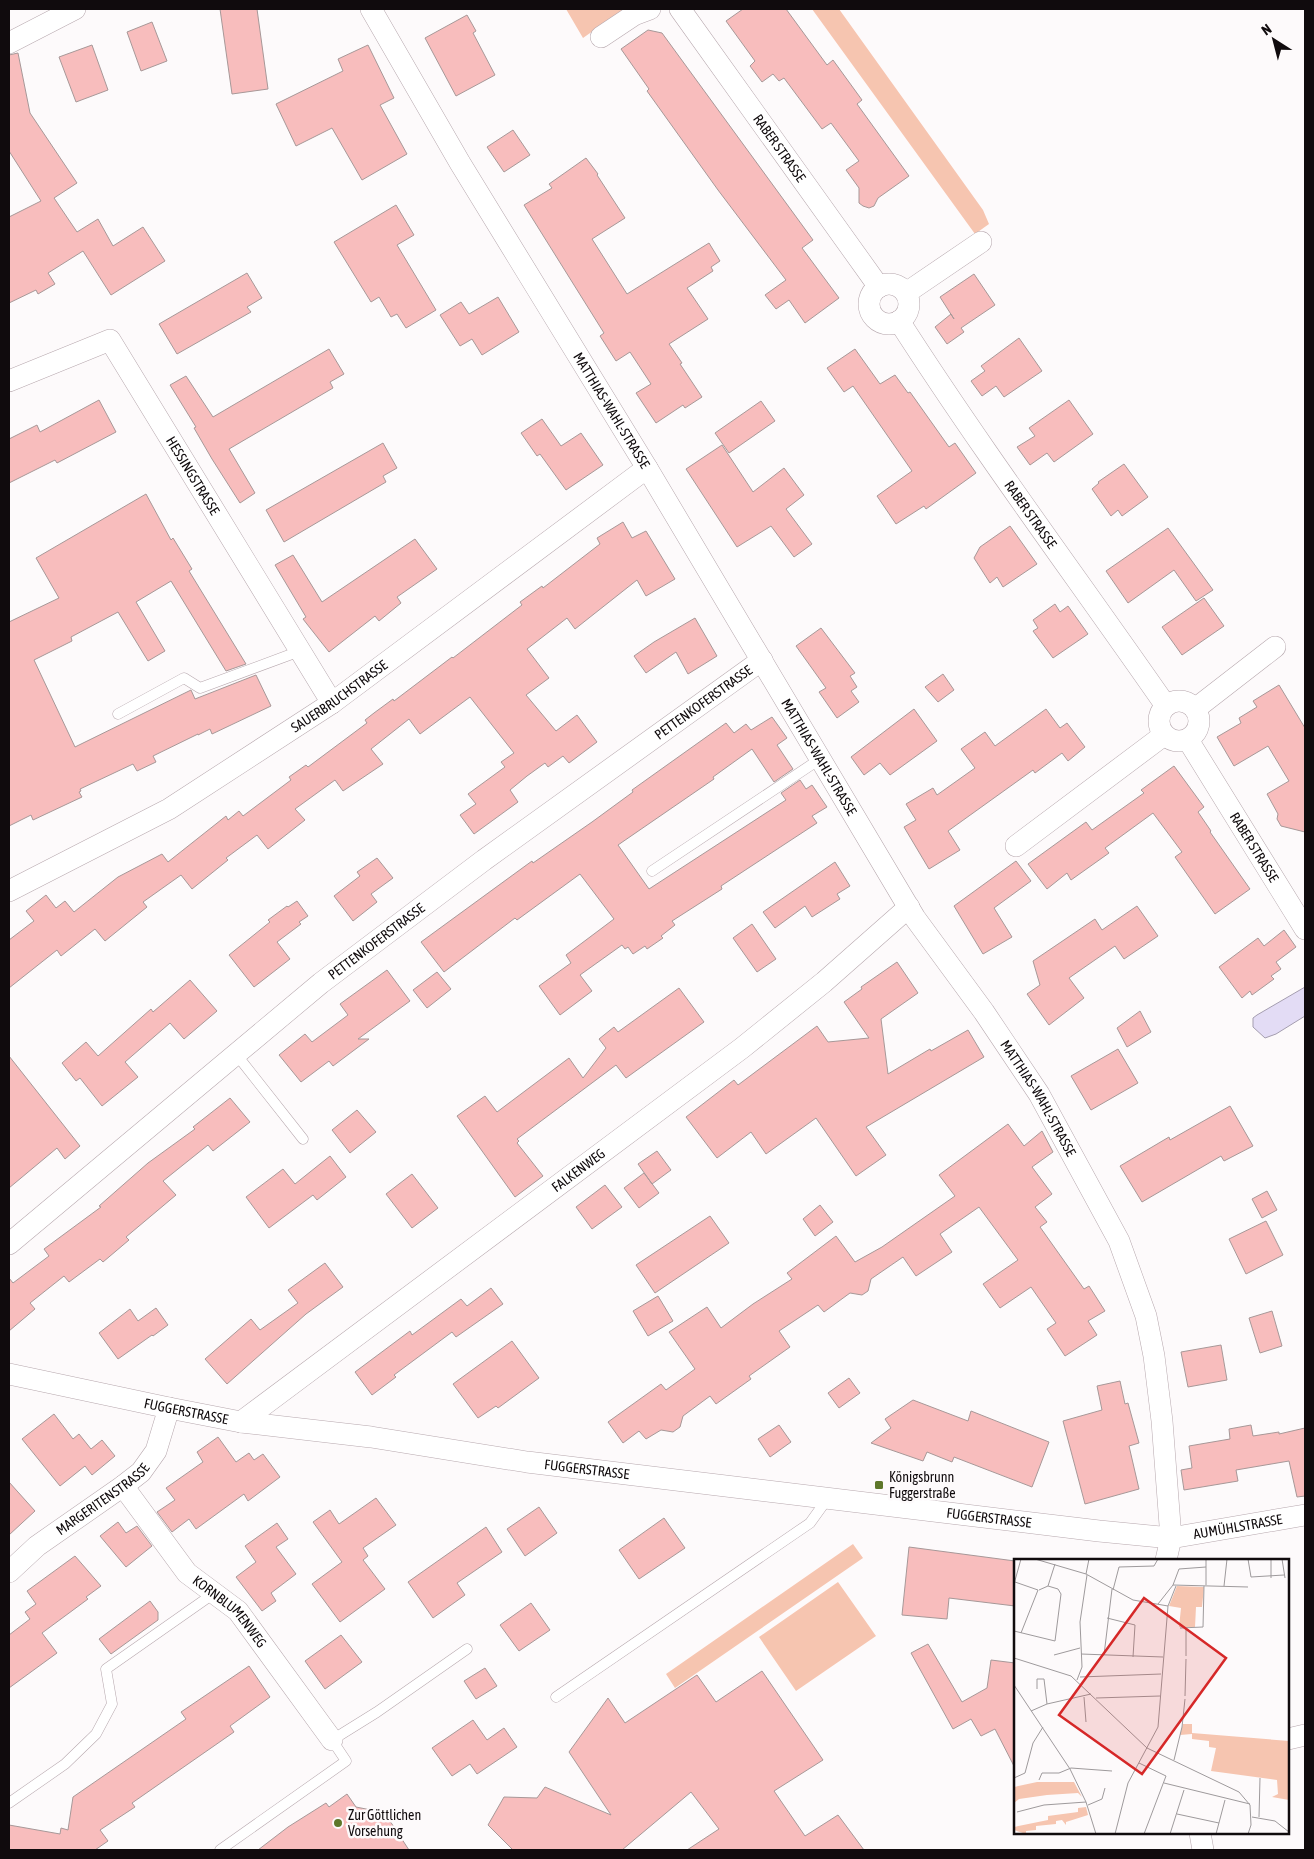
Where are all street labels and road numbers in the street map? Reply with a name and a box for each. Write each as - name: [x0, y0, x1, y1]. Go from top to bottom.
- street label: RABER STRASSE: [750, 111, 809, 185]
- street label: MATTHIAS-WAHL-STRASSE: [570, 350, 653, 471]
- street label: HESSINGSTRASSE: [163, 434, 223, 518]
- street label: RABER STRASSE: [1001, 478, 1060, 551]
- street label: SAUERBRUCHSTRASSE: [288, 657, 390, 735]
- street label: PETTENKOFERSTRASSE: [651, 662, 755, 743]
- street label: MATTHIAS-WAHL-STRASSE: [778, 696, 860, 818]
- street label: RABER STRASSE: [1227, 809, 1282, 885]
- street label: PETTENKOFERSTRASSE: [325, 900, 428, 983]
- street label: MATTHIAS-WAHL-STRASSE: [997, 1037, 1079, 1159]
- street label: FALKENWEG: [549, 1145, 608, 1195]
- street label: FUGGERSTRASSE: [143, 1395, 230, 1427]
- street label: FUGGERSTRASSE: [543, 1456, 630, 1482]
- street label: MARGERITENSTRASSE: [53, 1460, 153, 1538]
- street label: FUGGERSTRASSE: [946, 1505, 1032, 1531]
- street label: AUMÜHLSTRASSE: [1192, 1511, 1284, 1542]
- street label: KORNBLUMENWEG: [190, 1572, 270, 1651]

